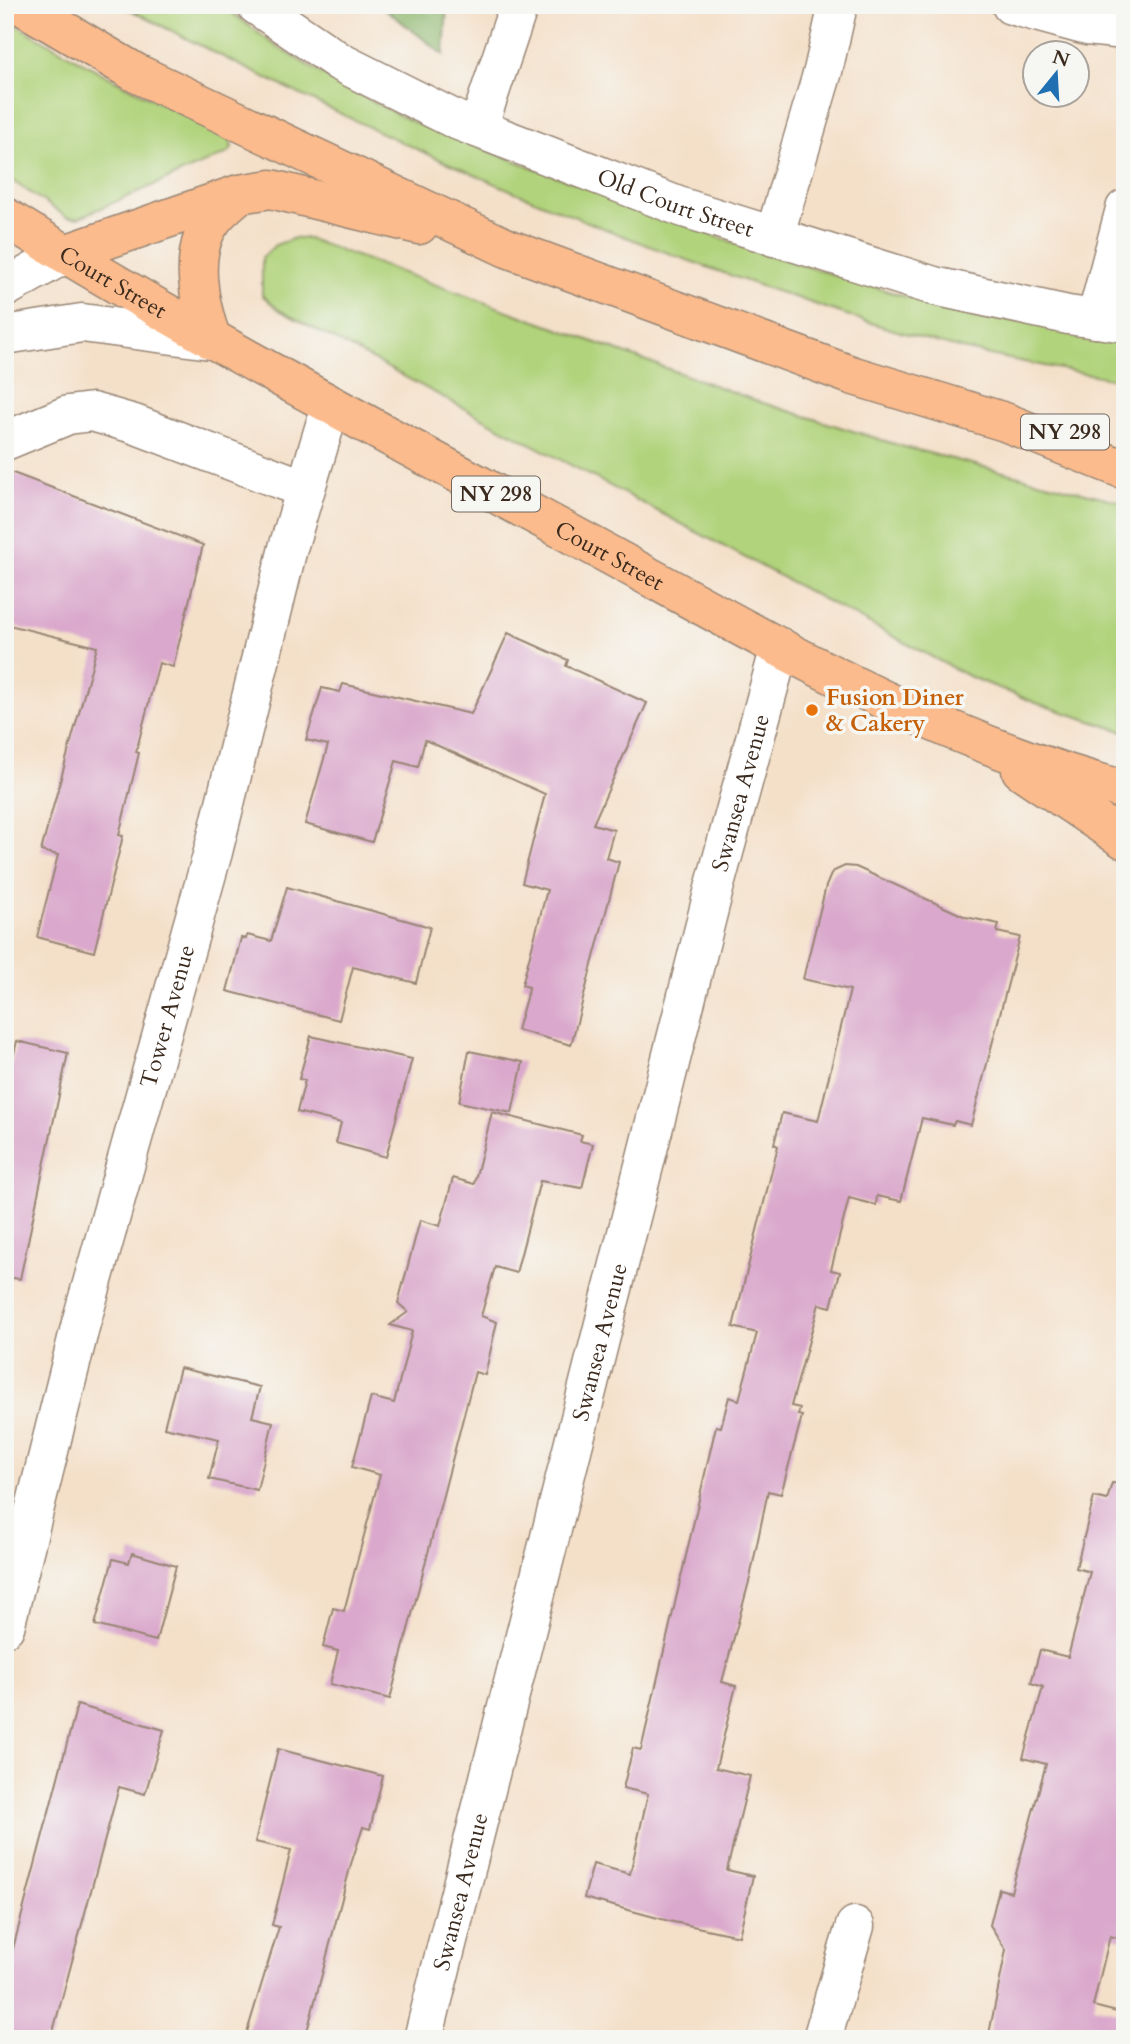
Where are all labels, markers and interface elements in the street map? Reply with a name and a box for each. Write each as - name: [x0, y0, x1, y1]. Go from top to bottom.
- north arrow: [1021, 38, 1092, 108]
- text: N: [1049, 44, 1073, 74]
- street label: Old Court Street: [593, 161, 758, 245]
- street label: Court Street: [53, 239, 172, 326]
- road number: NY 298: [1021, 414, 1109, 450]
- road number: NY 298: [452, 476, 540, 512]
- street label: Court Street: [549, 513, 669, 598]
- place label: Fusion Diner & Cakery: [826, 682, 965, 739]
- marker: Fusion Diner & Cakery: [804, 702, 820, 718]
- street label: Swansea Avenue: [704, 711, 777, 875]
- street label: Tower Avenue: [133, 941, 202, 1091]
- street label: Swansea Avenue: [565, 1260, 635, 1424]
- street label: Swansea Avenue: [426, 1809, 496, 1974]

